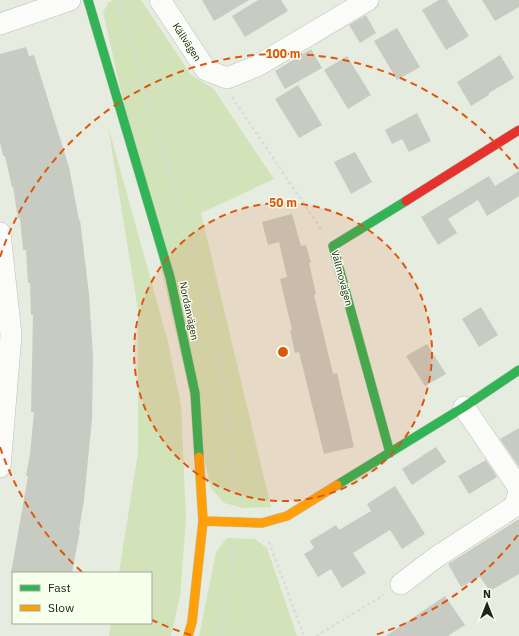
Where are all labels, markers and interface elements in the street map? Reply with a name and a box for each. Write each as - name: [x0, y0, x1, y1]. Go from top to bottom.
- street label: Källvägen: [170, 20, 204, 64]
- text: 100 m: [265, 46, 301, 61]
- text: 50 m: [269, 195, 297, 210]
- street label: Vallmovägen: [328, 249, 356, 307]
- street label: Nordanvägen: [176, 281, 202, 341]
- centre of rings: [276, 345, 290, 359]
- legend: [12, 572, 152, 624]
- text: Fast: [48, 580, 71, 595]
- north arrow: [467, 584, 507, 624]
- text: N: [483, 587, 491, 601]
- text: Slow: [48, 600, 74, 615]

